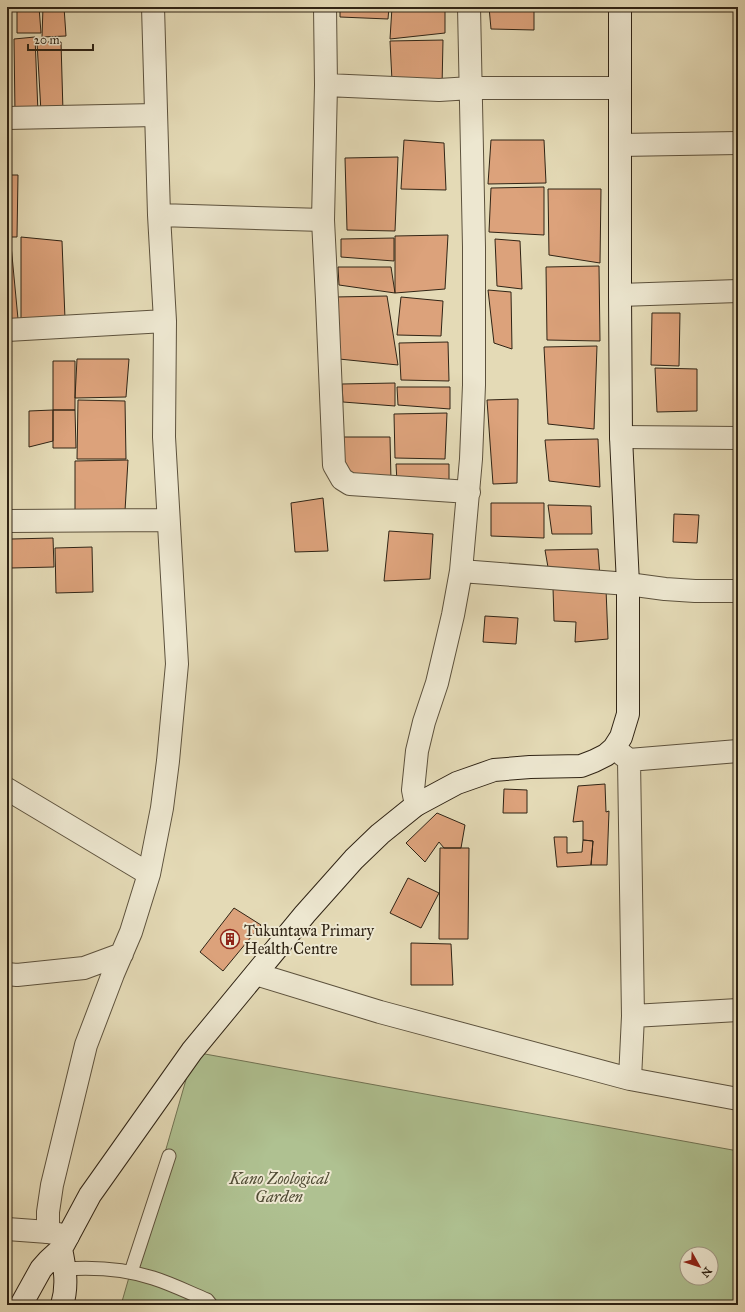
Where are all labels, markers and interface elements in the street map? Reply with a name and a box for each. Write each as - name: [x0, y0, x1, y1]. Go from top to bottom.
- scale bar: [28, 26, 93, 52]
- text: 20 m: [34, 33, 60, 47]
- place label: Tukuntawa Primary Health Centre: [244, 921, 374, 958]
- building icon: Tukuntawa Primary Health Centre: [219, 928, 241, 950]
- park label: Kano Zoological Garden: [229, 1169, 330, 1206]
- north arrow: [679, 1246, 719, 1286]
- text: N: [698, 1264, 714, 1280]

